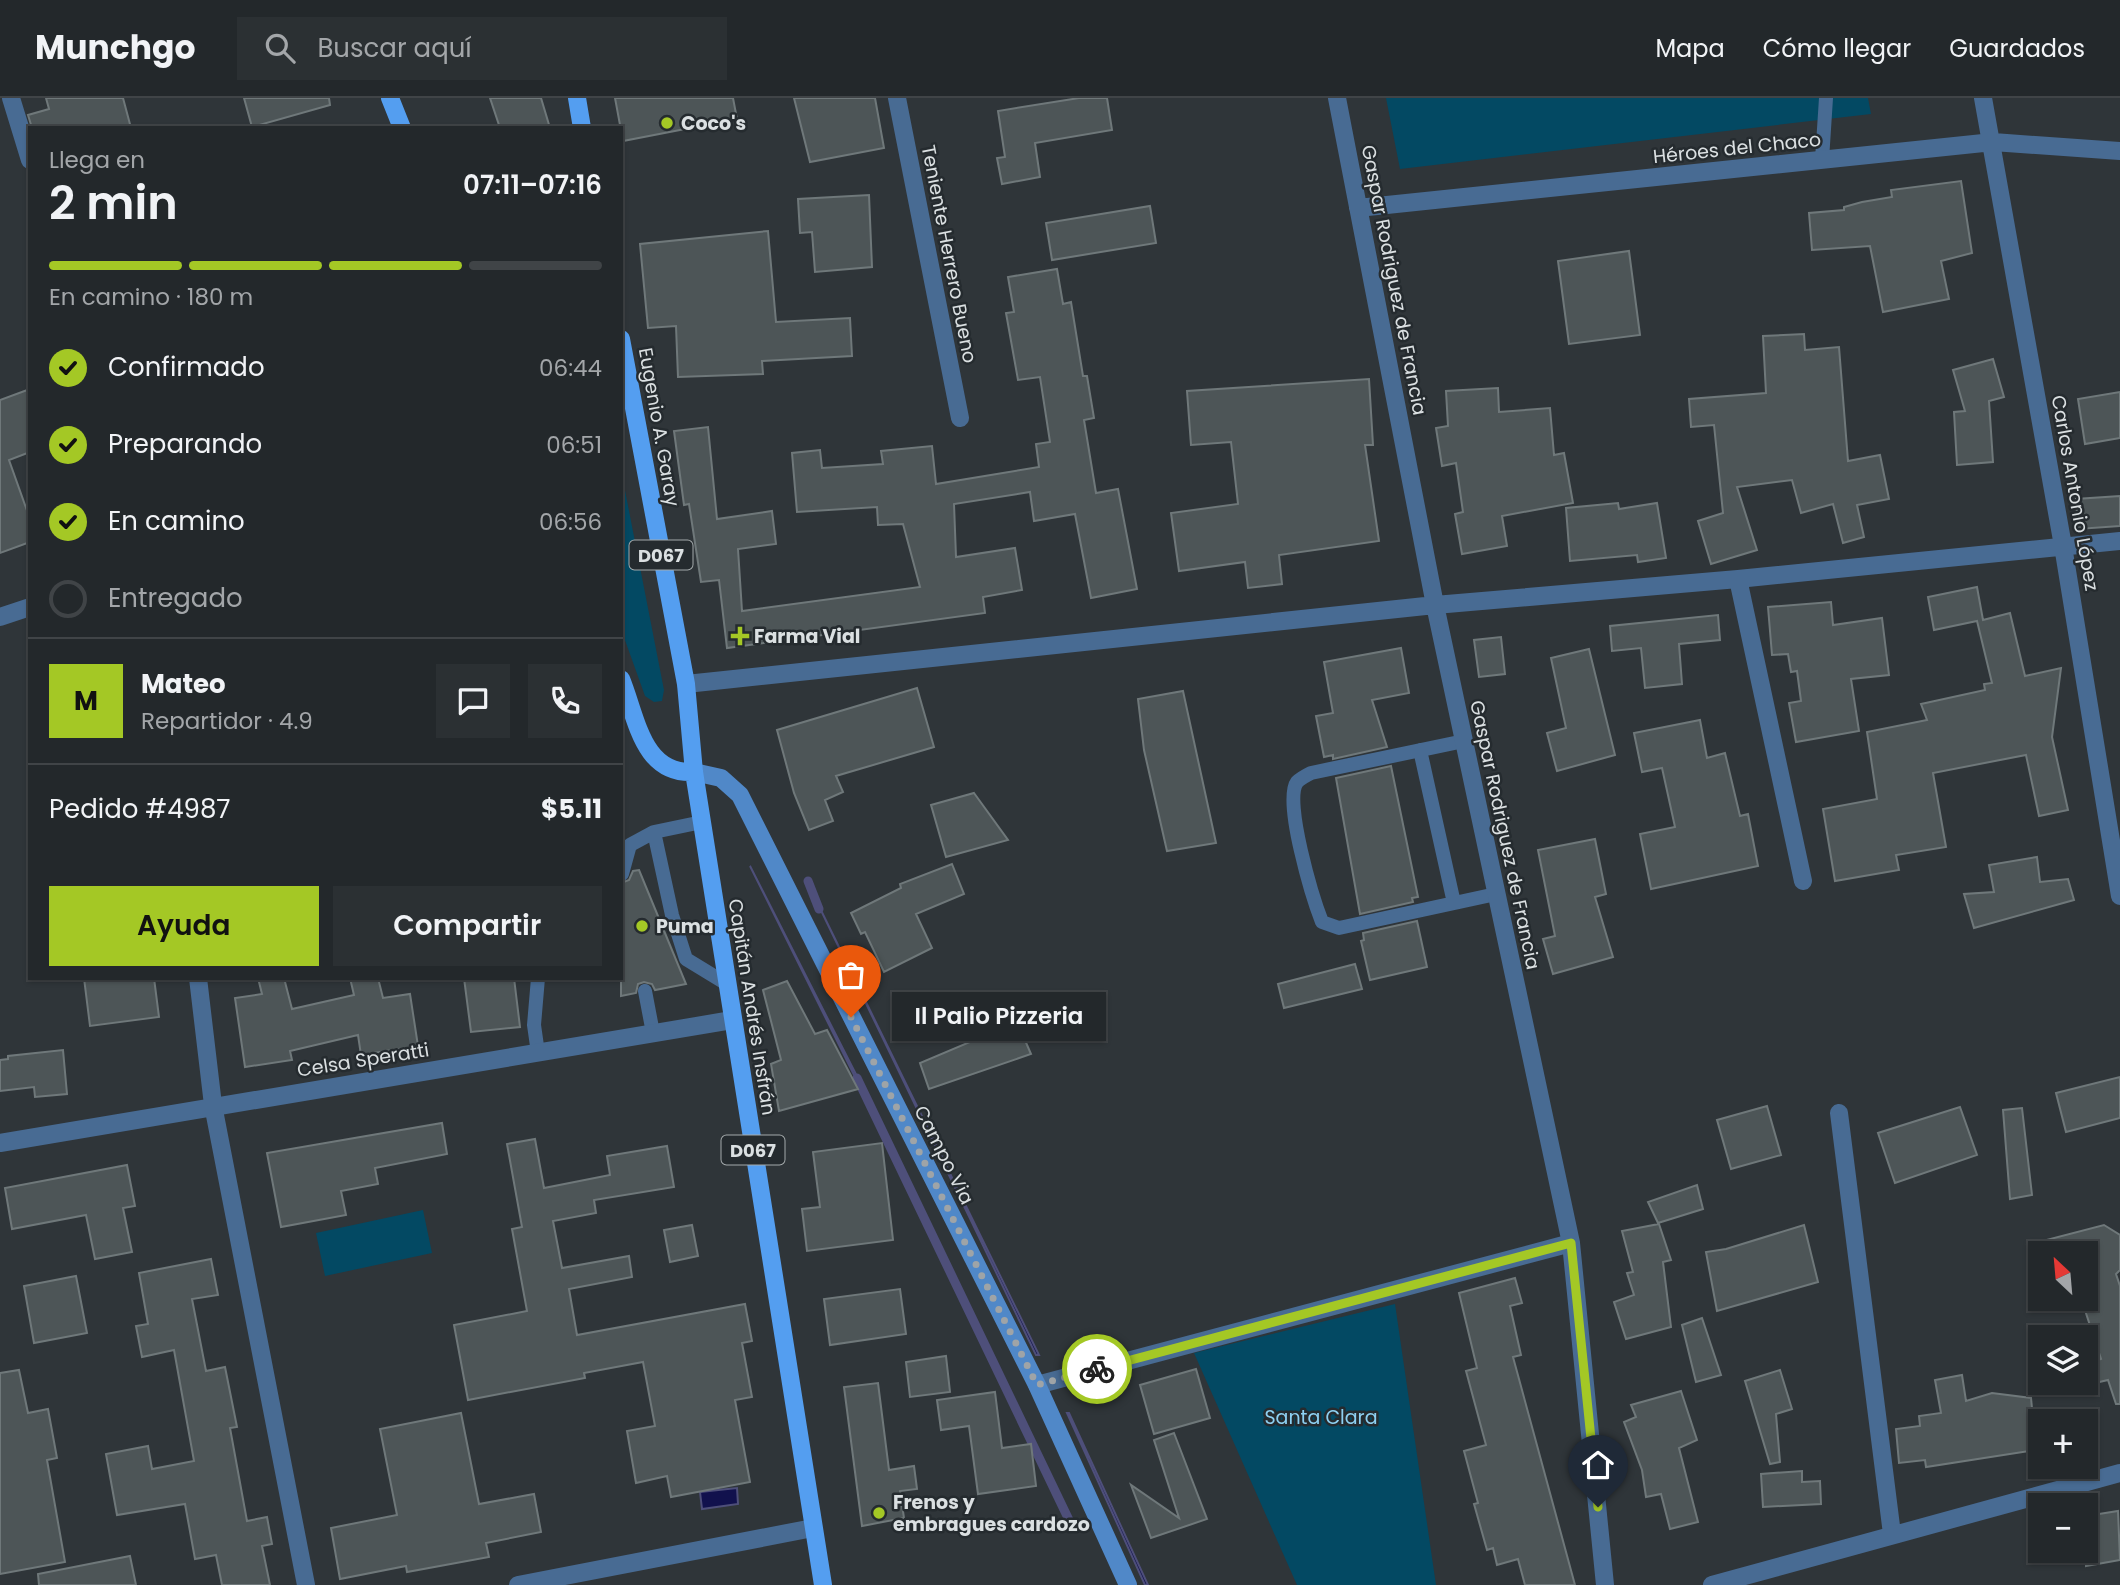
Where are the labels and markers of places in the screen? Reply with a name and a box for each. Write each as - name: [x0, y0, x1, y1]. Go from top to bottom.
- place label: Coco's: [681, 110, 746, 137]
- marker: Coco's: [659, 115, 675, 131]
- place label: Farma Vial: [754, 623, 860, 650]
- marker: Farma Vial: [732, 628, 748, 644]
- place label: Puma: [656, 913, 714, 940]
- marker: Puma: [634, 918, 650, 934]
- pin: [821, 945, 881, 1017]
- callout: Il Palio Pizzeria: [893, 992, 1106, 1042]
- pin: [1568, 1435, 1628, 1507]
- place label: Frenos y embragues cardozo: [893, 1489, 1090, 1538]
- marker: Frenos y embragues cardozo: [871, 1505, 887, 1521]

